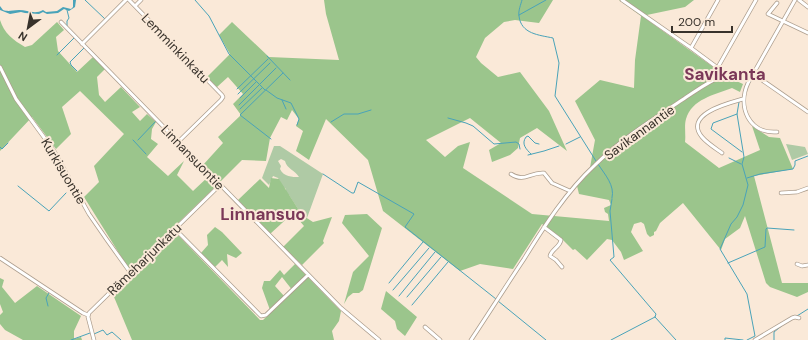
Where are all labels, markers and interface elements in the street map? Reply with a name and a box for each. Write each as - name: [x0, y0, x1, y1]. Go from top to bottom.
- north arrow: [8, 8, 48, 48]
- scale bar: [672, 8, 732, 34]
- street label: Lemminkinkatu: [138, 10, 213, 87]
- text: 200 m: [678, 14, 715, 30]
- text: N: [16, 28, 30, 45]
- district label: Savikanta: [684, 63, 766, 85]
- street label: Savikannantie: [601, 101, 678, 164]
- street label: Linnansuontie: [157, 121, 228, 194]
- street label: Kurkisuontie: [37, 135, 90, 207]
- district label: Linnansuo: [220, 203, 306, 225]
- street label: Rämeharjunkatu: [104, 220, 185, 299]

